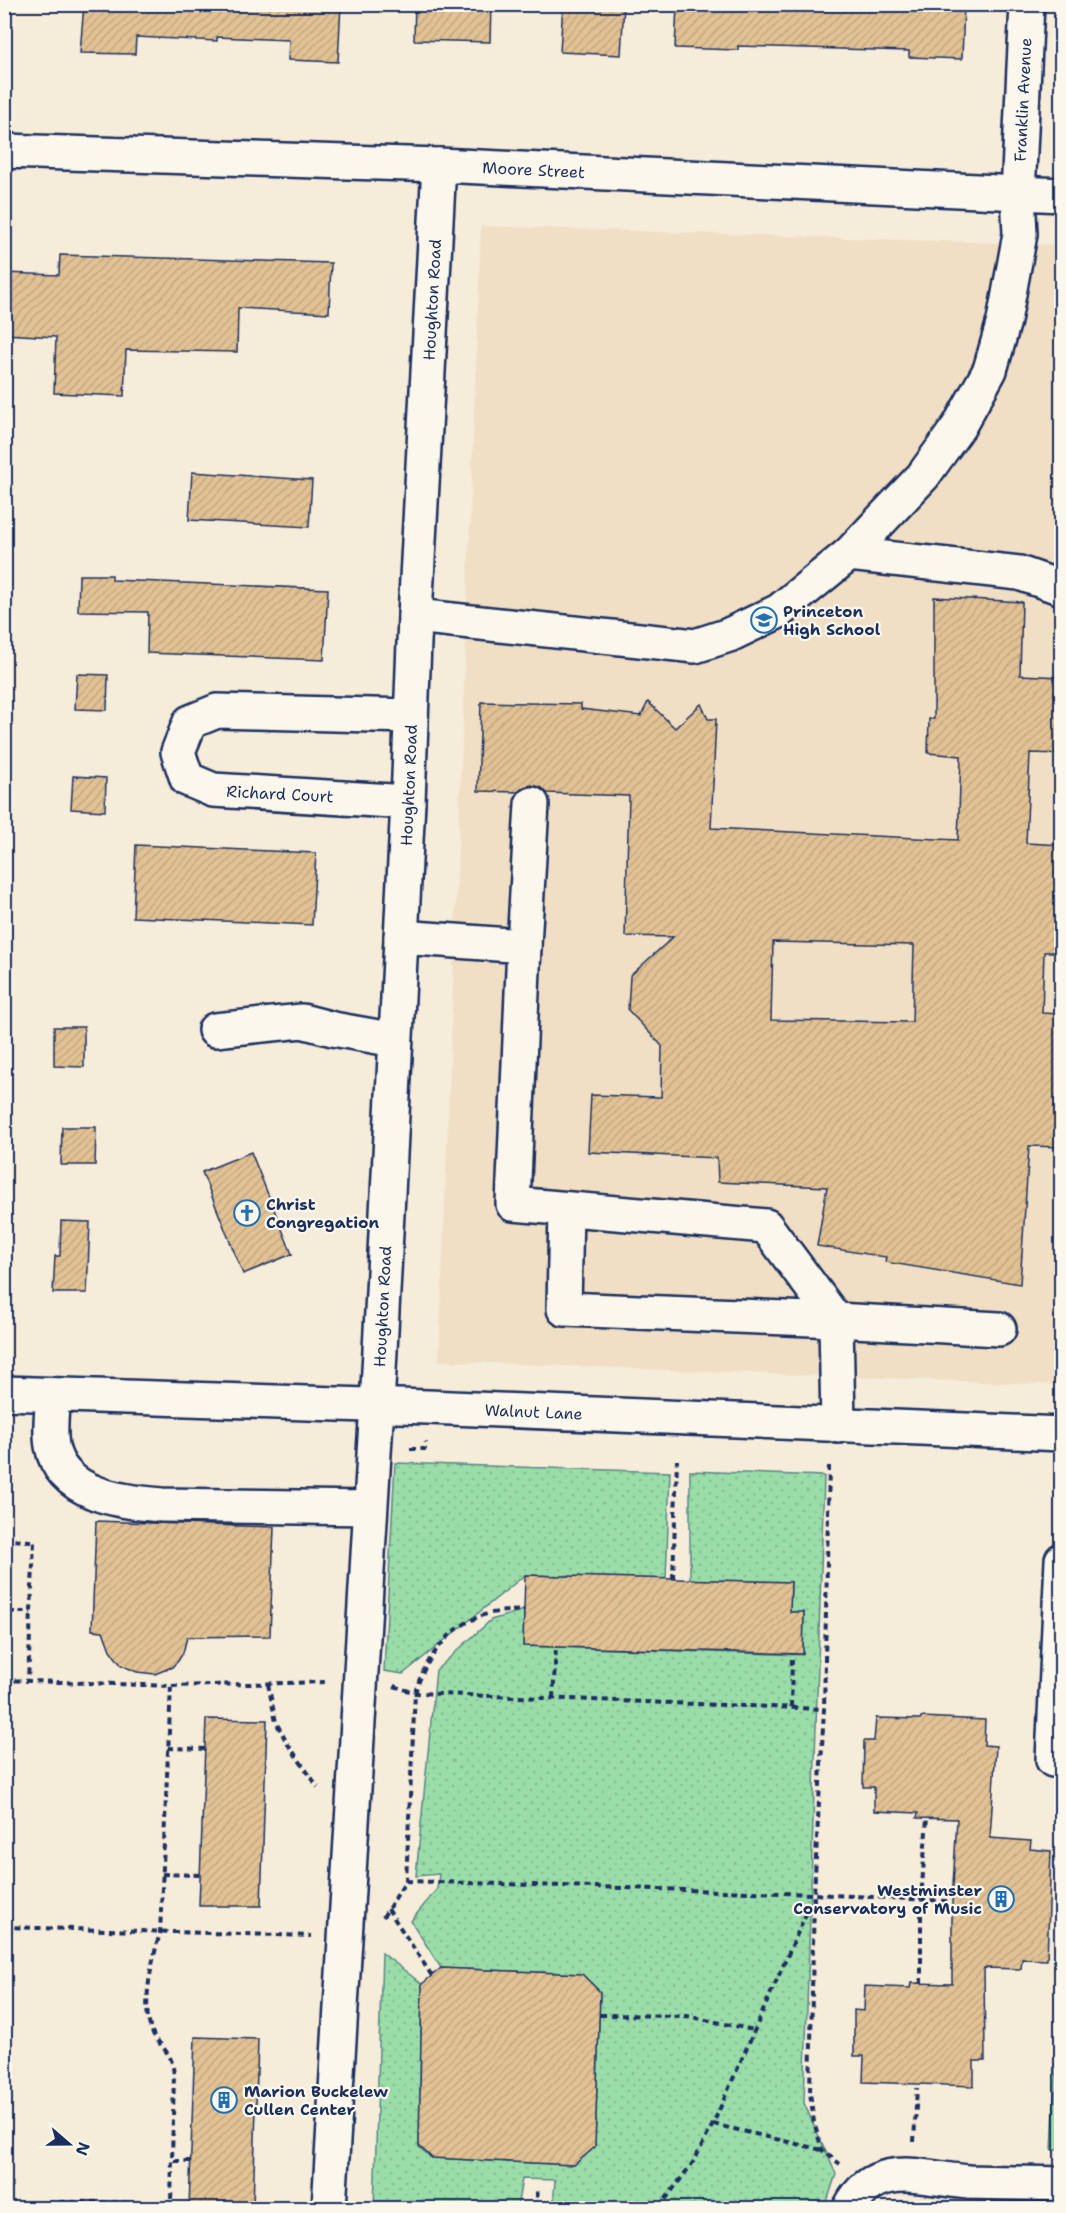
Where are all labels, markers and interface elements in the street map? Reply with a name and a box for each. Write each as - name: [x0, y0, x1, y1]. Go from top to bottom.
- street label: Franklin Avenue: [1009, 37, 1036, 162]
- street label: Moore Street: [482, 157, 585, 183]
- street label: Houghton Road: [418, 239, 446, 361]
- place label: Princeton High School: [783, 601, 881, 640]
- school or university icon: Princeton High School: [749, 605, 779, 635]
- street label: Houghton Road: [395, 724, 421, 847]
- street label: Richard Court: [226, 781, 334, 807]
- place label: Christ Congregation: [266, 1194, 379, 1233]
- church icon: Christ Congregation: [232, 1198, 262, 1228]
- street label: Houghton Road: [369, 1245, 396, 1368]
- street label: Walnut Lane: [484, 1399, 583, 1424]
- place label: Westminster Conservatory of Music: [793, 1880, 982, 1919]
- building icon: Westminster Conservatory of Music: [986, 1884, 1016, 1914]
- place label: Marion Buckelew Cullen Center: [244, 2081, 389, 2120]
- building icon: Marion Buckelew Cullen Center: [209, 2085, 239, 2115]
- north arrow: [39, 2114, 99, 2174]
- text: N: [71, 2139, 95, 2159]

